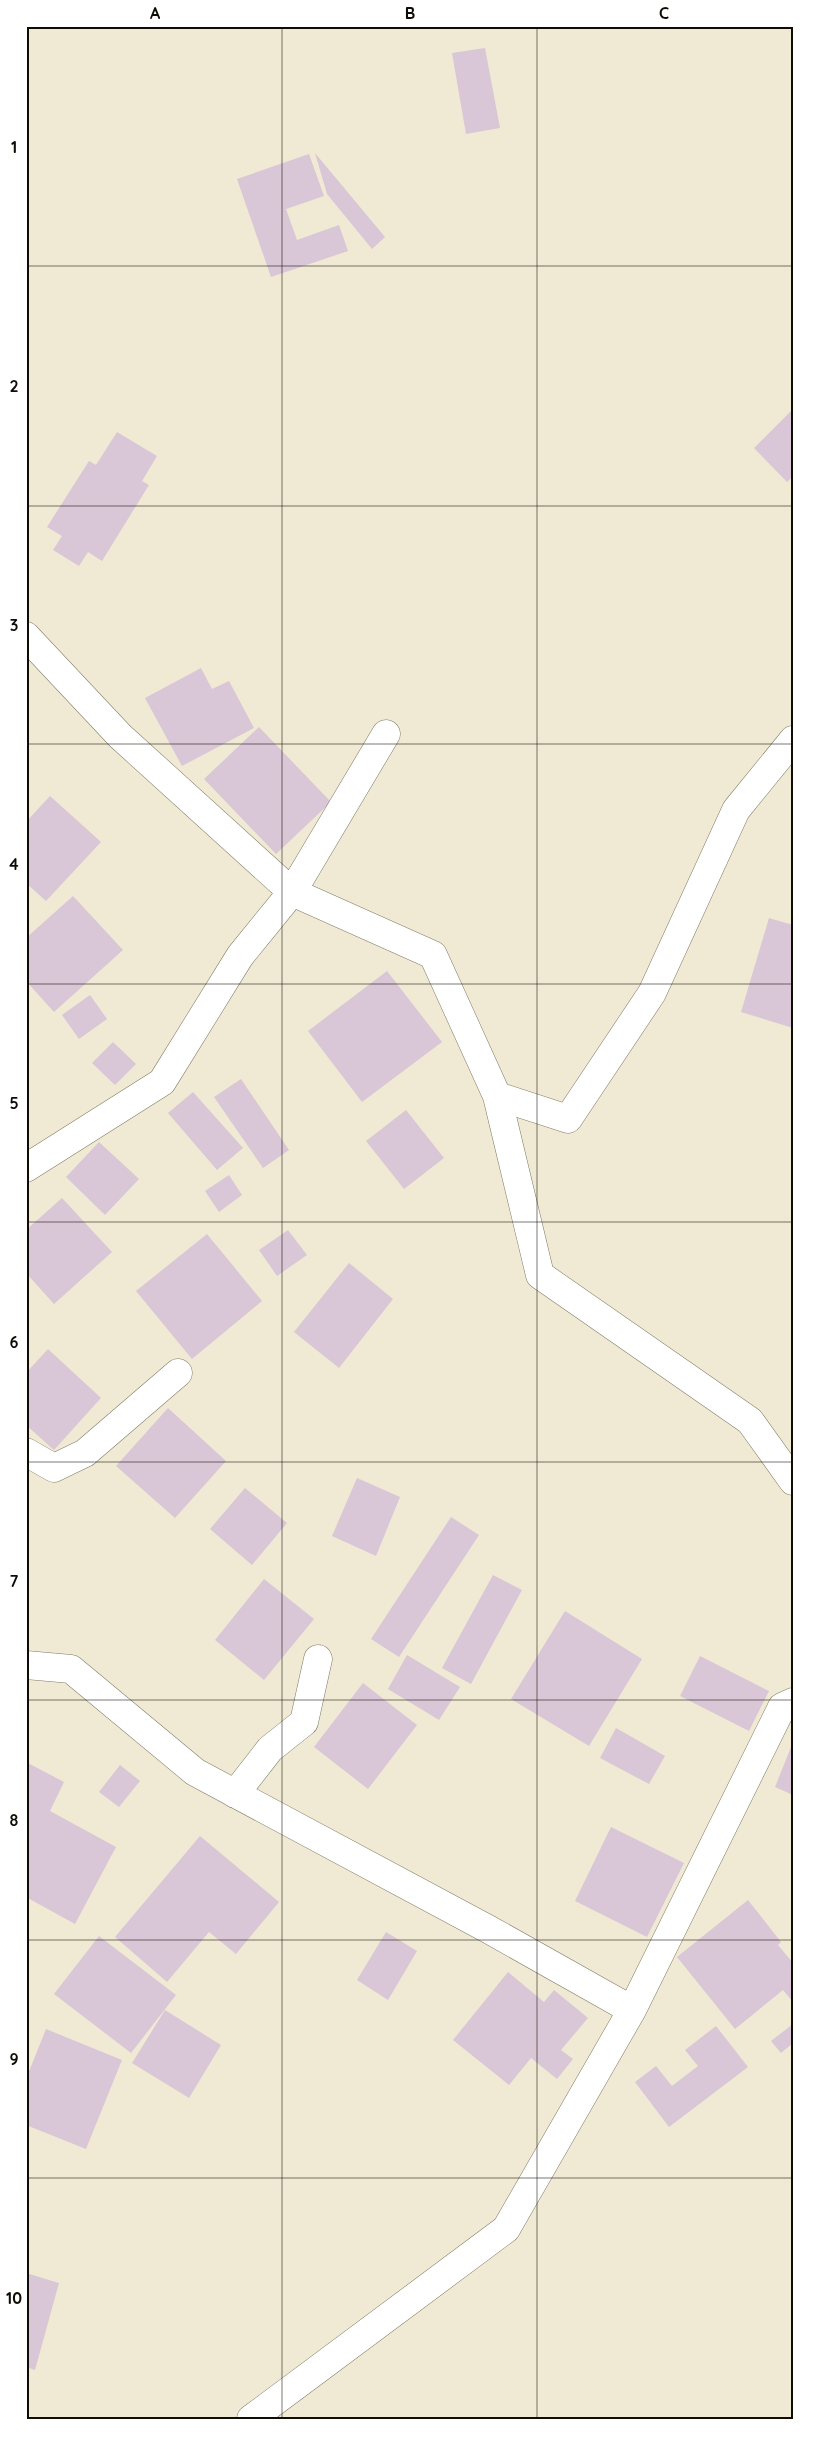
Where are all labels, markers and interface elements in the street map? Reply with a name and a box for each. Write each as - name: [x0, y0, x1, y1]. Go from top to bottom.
- text: A: [150, 3, 161, 23]
- text: B: [405, 3, 415, 23]
- text: C: [659, 3, 669, 23]
- text: 1: [11, 137, 17, 157]
- text: 2: [9, 376, 19, 396]
- text: 3: [10, 615, 18, 635]
- text: 4: [9, 854, 19, 874]
- text: 5: [9, 1093, 19, 1113]
- text: 6: [10, 1332, 19, 1352]
- text: 7: [10, 1571, 19, 1591]
- text: 8: [10, 1810, 19, 1830]
- text: 9: [9, 2049, 19, 2069]
- text: 10: [6, 2288, 22, 2308]

